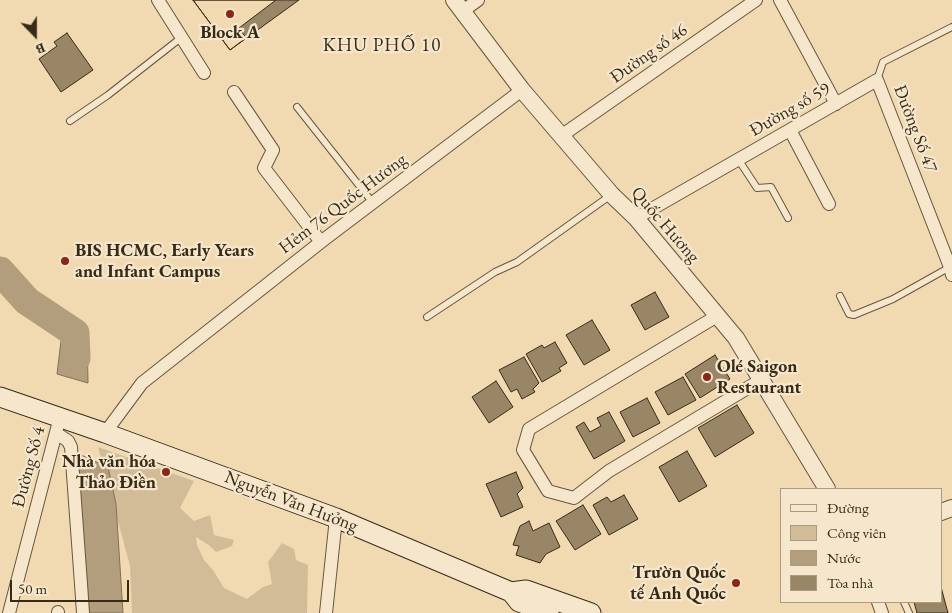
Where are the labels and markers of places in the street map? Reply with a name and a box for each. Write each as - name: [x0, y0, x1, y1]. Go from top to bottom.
- marker: Block A: [224, 8, 236, 20]
- place label: Block A: [200, 22, 260, 44]
- place label: BIS HCMC, Early Years and Infant Campus: [75, 240, 254, 282]
- marker: BIS HCMC, Early Years and Infant Campus: [59, 255, 71, 267]
- place label: Olé Saigon Restaurant: [717, 356, 801, 398]
- marker: Olé Saigon Restaurant: [701, 371, 713, 383]
- place label: Nhà văn hóa Thảo Điền: [62, 451, 156, 494]
- marker: Nhà văn hóa Thảo Điền: [160, 466, 172, 478]
- place label: Trườn Quốc tế Anh Quốc: [630, 562, 726, 604]
- marker: Trườn Quốc tế Anh Quốc: [730, 577, 742, 589]

